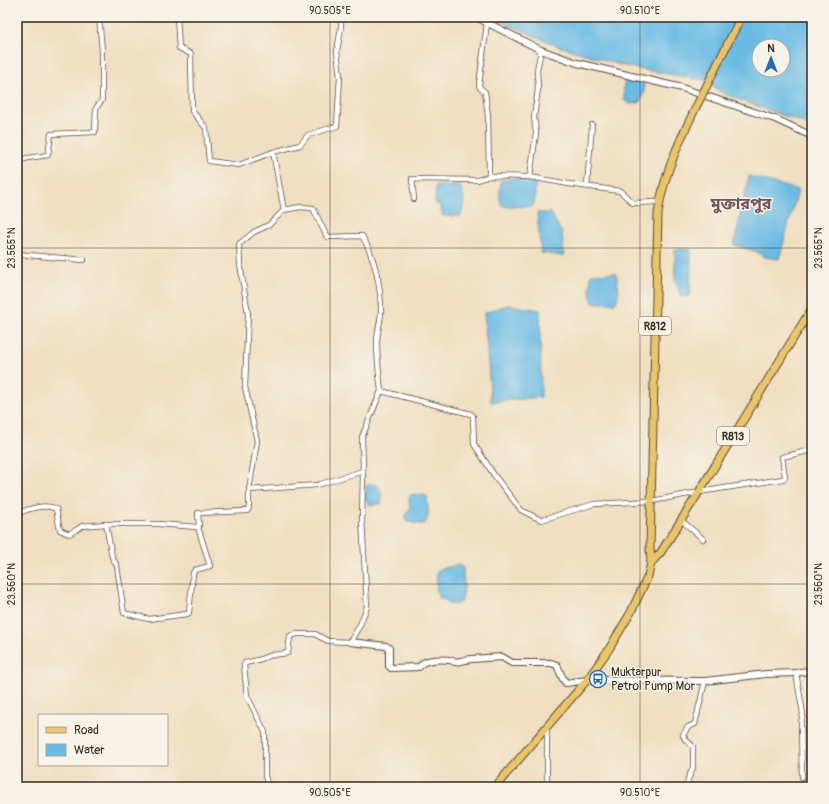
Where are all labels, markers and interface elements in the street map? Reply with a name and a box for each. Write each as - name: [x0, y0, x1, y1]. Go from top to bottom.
- text: 90.505°E: [309, 5, 351, 17]
- text: 90.510°E: [620, 5, 660, 17]
- north arrow: [751, 38, 791, 78]
- text: N: [767, 42, 775, 55]
- district label: মুক্তারপুর: [710, 194, 772, 214]
- text: 23.565°N: [6, 227, 18, 268]
- text: 23.565°N: [813, 227, 825, 268]
- road number: R812: [639, 317, 671, 335]
- road number: R813: [717, 427, 749, 445]
- text: 23.560°N: [6, 563, 18, 605]
- text: 23.560°N: [813, 563, 825, 605]
- place label: Muktarpur Petrol Pump Mor: [611, 665, 696, 694]
- bus stop icon: Muktarpur Petrol Pump Mor: [588, 669, 608, 689]
- legend: [38, 714, 168, 766]
- text: Road: [74, 723, 99, 738]
- text: Water: [74, 743, 105, 758]
- text: 90.505°E: [309, 787, 351, 799]
- text: 90.510°E: [620, 787, 660, 799]

